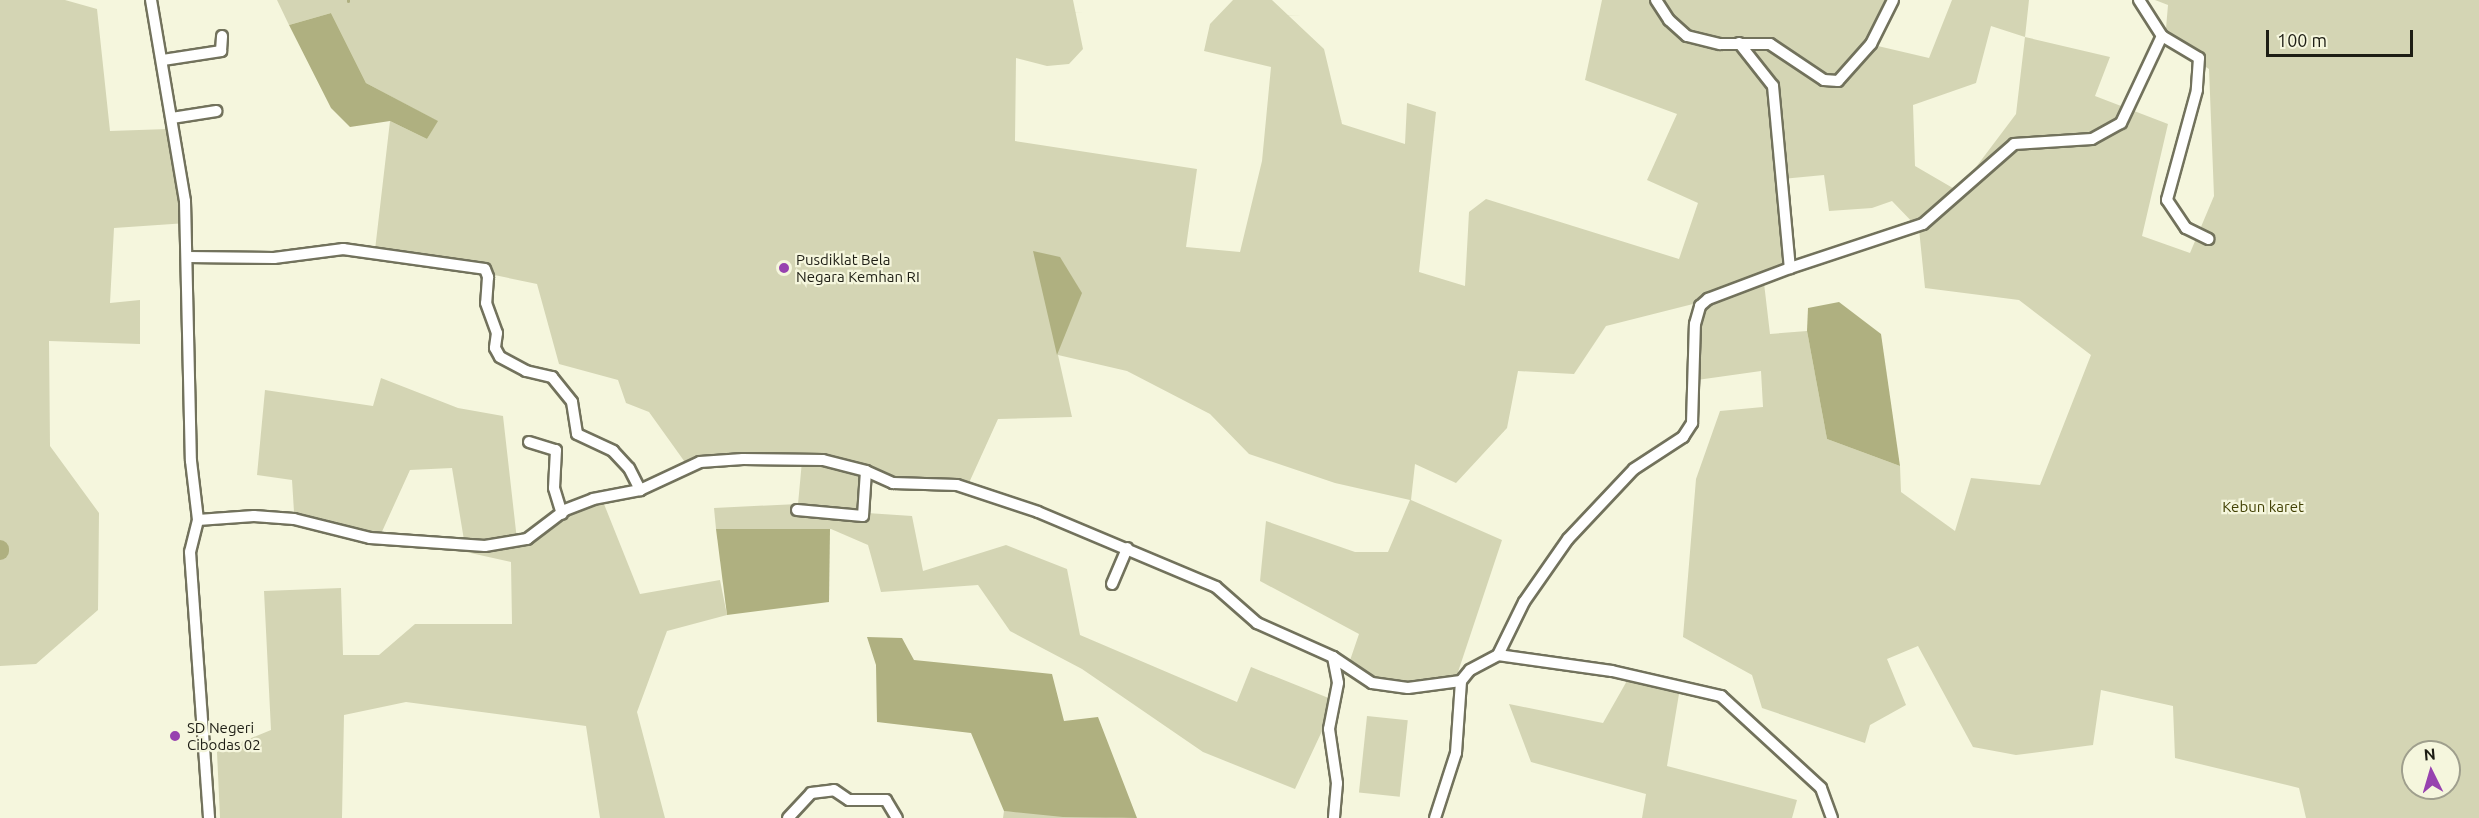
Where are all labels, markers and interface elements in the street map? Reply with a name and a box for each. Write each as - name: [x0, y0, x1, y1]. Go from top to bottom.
- scale bar: [2269, 18, 2416, 56]
- text: 100 m: [2277, 30, 2327, 50]
- place label: Pusdiklat Bela Negara Kemhan RI: [796, 250, 920, 285]
- marker: Pusdiklat Bela Negara Kemhan RI: [777, 261, 791, 275]
- park label: Kebun karet: [2222, 498, 2304, 516]
- place label: SD Negeri Cibodas 02: [187, 718, 261, 753]
- marker: SD Negeri Cibodas 02: [168, 729, 182, 743]
- north arrow: [2401, 740, 2461, 800]
- text: N: [2423, 745, 2436, 764]

